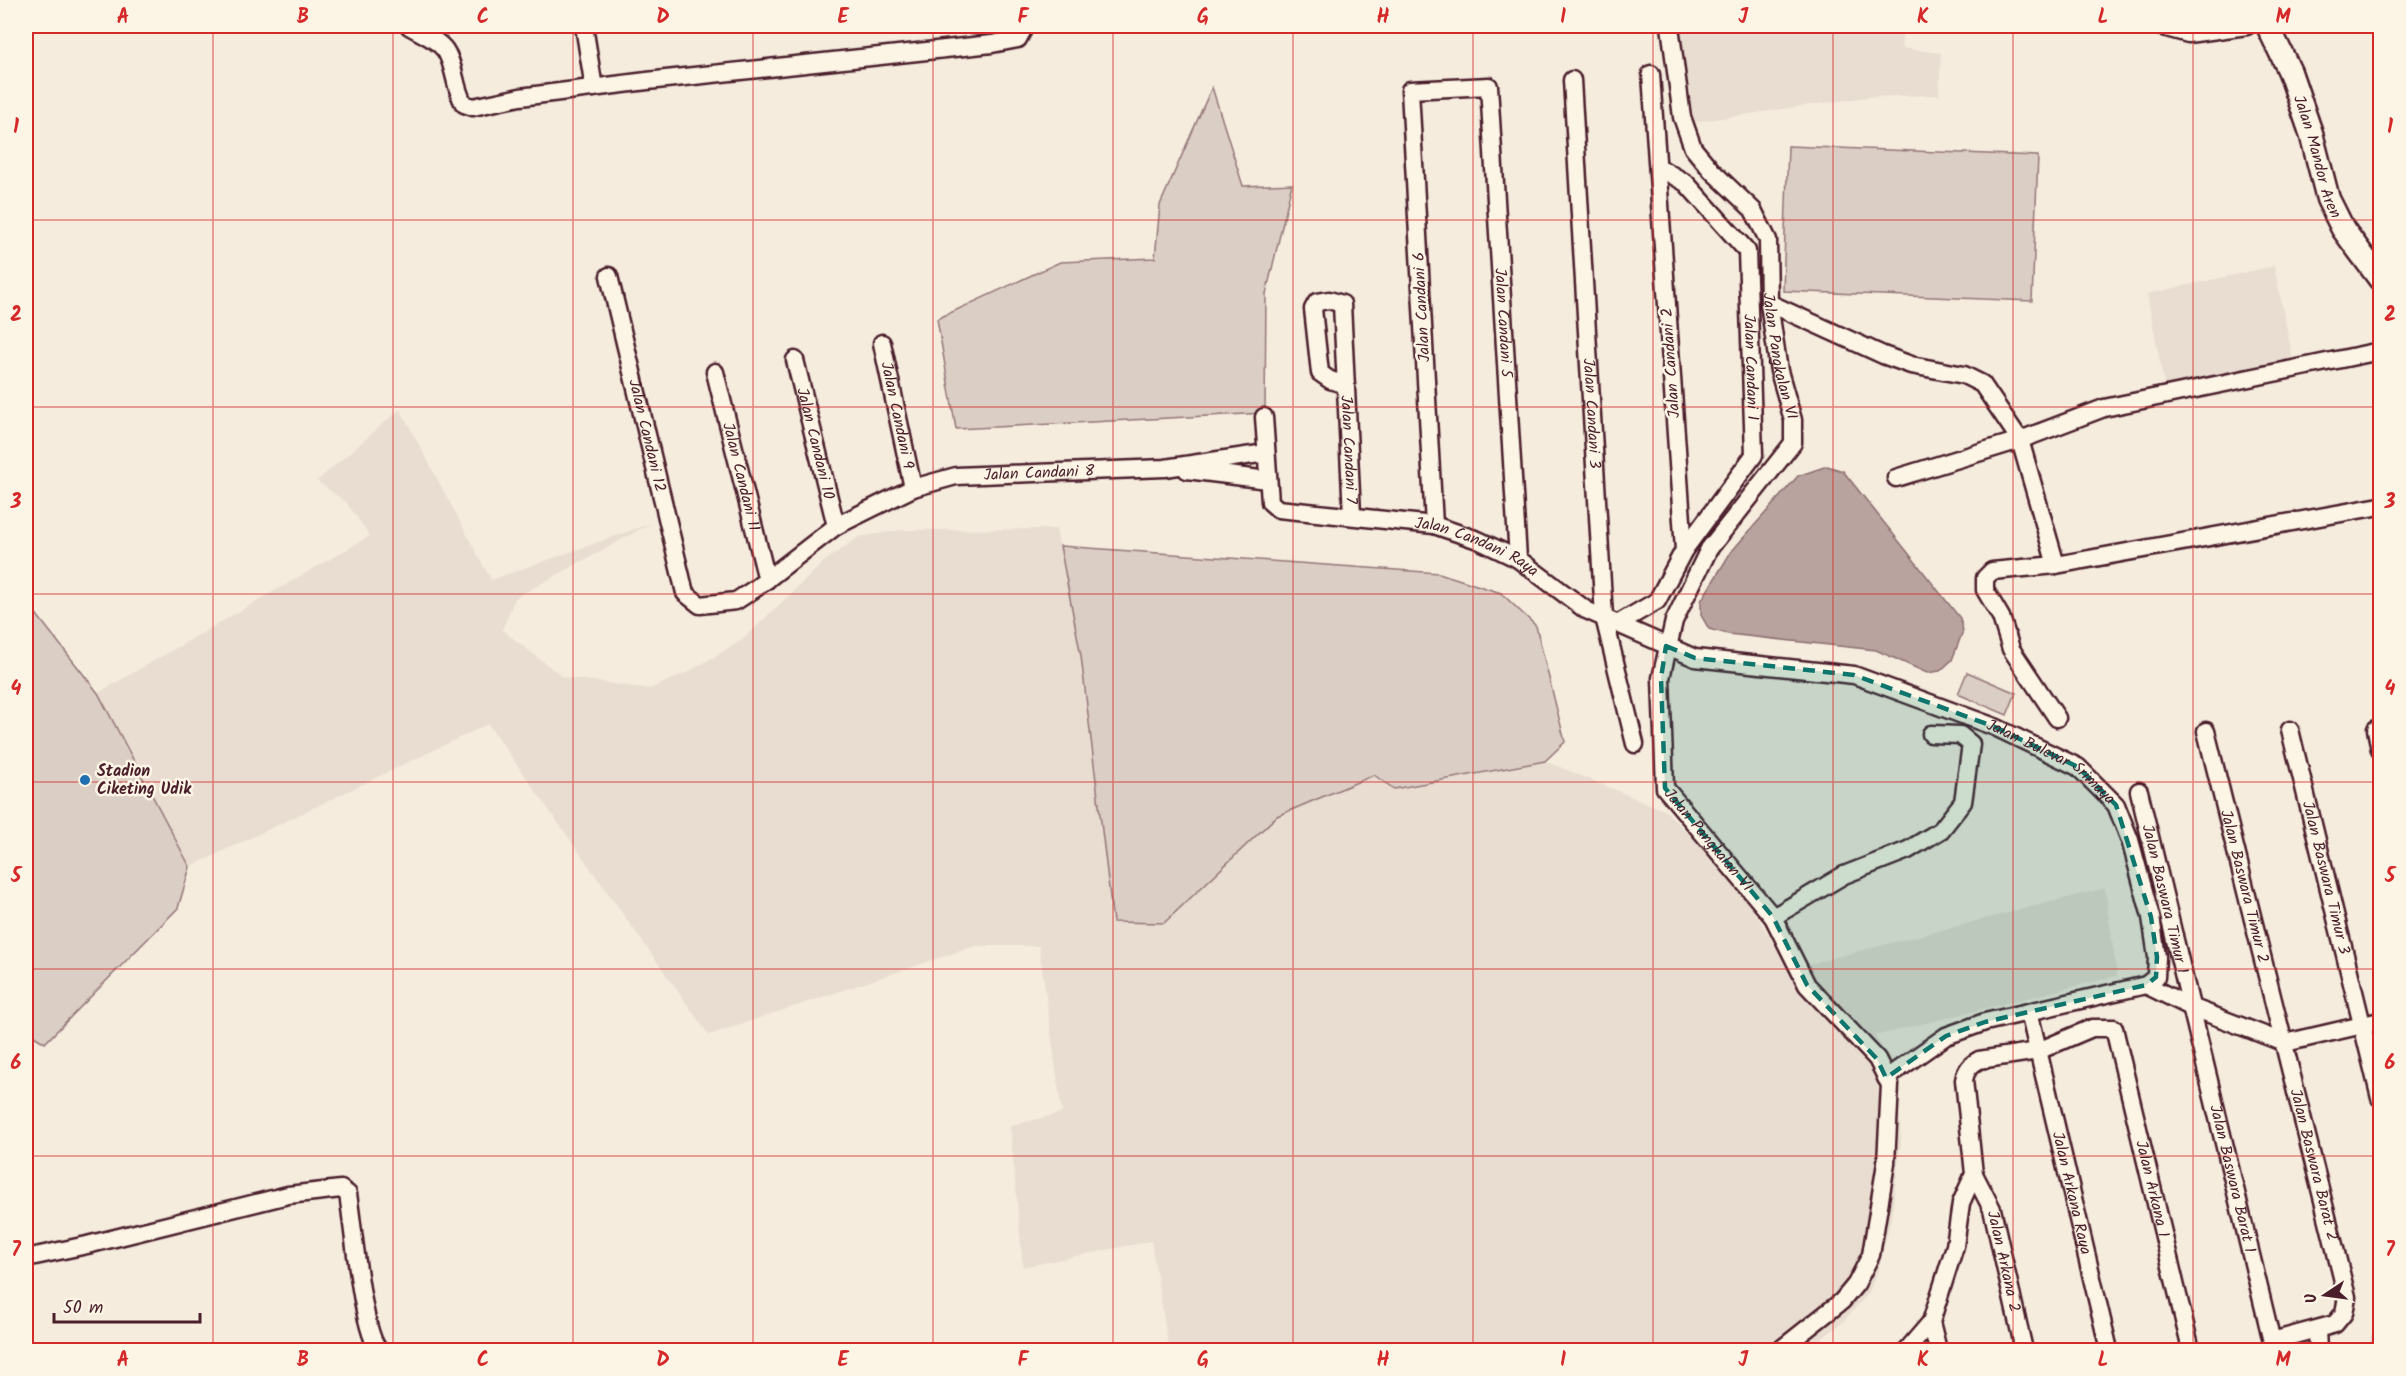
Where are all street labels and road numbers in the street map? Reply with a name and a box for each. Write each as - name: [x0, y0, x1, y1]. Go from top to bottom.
- street label: Jalan Mandor Aren: [2286, 92, 2348, 223]
- street label: Jalan Candani 6: [1407, 251, 1437, 363]
- street label: Jalan Candani 5: [1488, 267, 1519, 380]
- street label: Jalan Pangkalan VI: [1756, 293, 1805, 422]
- street label: Jalan Candani 2: [1655, 307, 1687, 419]
- street label: Jalan Candani 1: [1737, 314, 1765, 421]
- street label: Jalan Candani 3: [1576, 358, 1608, 469]
- street label: Jalan Candani 9: [874, 359, 921, 472]
- street label: Jalan Candani 12: [622, 376, 673, 495]
- street label: Jalan Candani 10: [790, 385, 841, 502]
- street label: Jalan Candani 7: [1334, 395, 1364, 505]
- street label: Jalan Candani 11: [716, 420, 767, 534]
- street label: Jalan Candani 8: [983, 458, 1095, 487]
- street label: Jalan Candani Raya: [1414, 511, 1544, 583]
- street label: Jalan Bulevar Srimaya: [1983, 712, 2121, 810]
- street label: Jalan Pangkalan VI: [1658, 783, 1759, 897]
- street label: Jalan Baswara Timur 3: [2295, 798, 2357, 957]
- street label: Jalan Baswara Timur 2: [2214, 807, 2276, 966]
- street label: Jalan Baswara Timur 1: [2135, 822, 2195, 976]
- street label: Jalan Baswara Barat 2: [2283, 1086, 2345, 1243]
- street label: Jalan Baswara Barat 1: [2203, 1102, 2263, 1256]
- street label: Jalan Arkana Raya: [2045, 1129, 2098, 1257]
- street label: Jalan Arkana 1: [2129, 1138, 2176, 1240]
- street label: Jalan Arkana 2: [1980, 1208, 2027, 1314]

